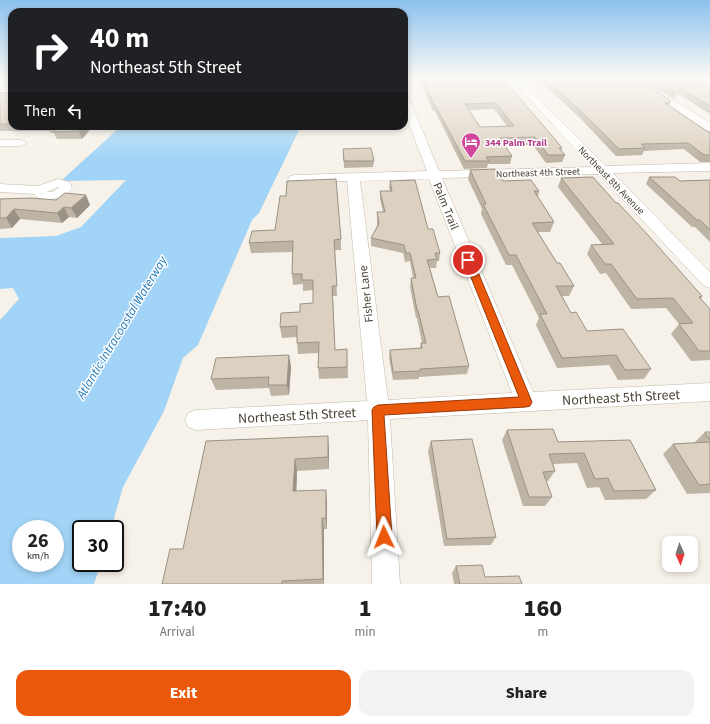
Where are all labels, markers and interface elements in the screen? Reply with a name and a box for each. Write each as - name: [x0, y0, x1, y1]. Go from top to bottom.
- text: 40 m: [90, 18, 149, 58]
- icon: right: [24, 24, 76, 76]
- text: Northeast 5th Street: [90, 55, 242, 80]
- icon: left: [64, 100, 86, 122]
- text: Then: [24, 101, 56, 122]
- hotel icon: 344 Palm Trail: [460, 131, 482, 159]
- place label: 344 Palm Trail: [485, 136, 547, 150]
- street label: Northeast 8th Avenue: [575, 143, 648, 218]
- street label: Northeast 4th Street: [496, 165, 581, 181]
- street label: Palm Trail: [428, 180, 463, 232]
- pin: [451, 243, 485, 277]
- icon: arrive: [457, 249, 479, 271]
- water label: Atlantic Intracoastal Waterway: [72, 252, 172, 403]
- street label: Fisher Lane: [355, 264, 378, 323]
- street label: Northeast 5th Street: [562, 385, 681, 411]
- street label: Northeast 5th Street: [238, 403, 357, 429]
- position arrow: [363, 516, 405, 558]
- speed limit sign: 30: [72, 520, 124, 572]
- text: 26: [27, 527, 49, 555]
- north arrow: [662, 536, 698, 572]
- map controls: [662, 536, 698, 572]
- text: km/h: [27, 549, 49, 563]
- text: 17:40: [148, 591, 207, 626]
- text: 1: [359, 591, 372, 626]
- text: 160: [524, 591, 562, 626]
- text: Arrival: [160, 623, 195, 641]
- text: min: [355, 623, 376, 641]
- text: m: [537, 623, 548, 641]
- button: Exit: [16, 670, 351, 716]
- button: Share: [359, 670, 694, 716]

